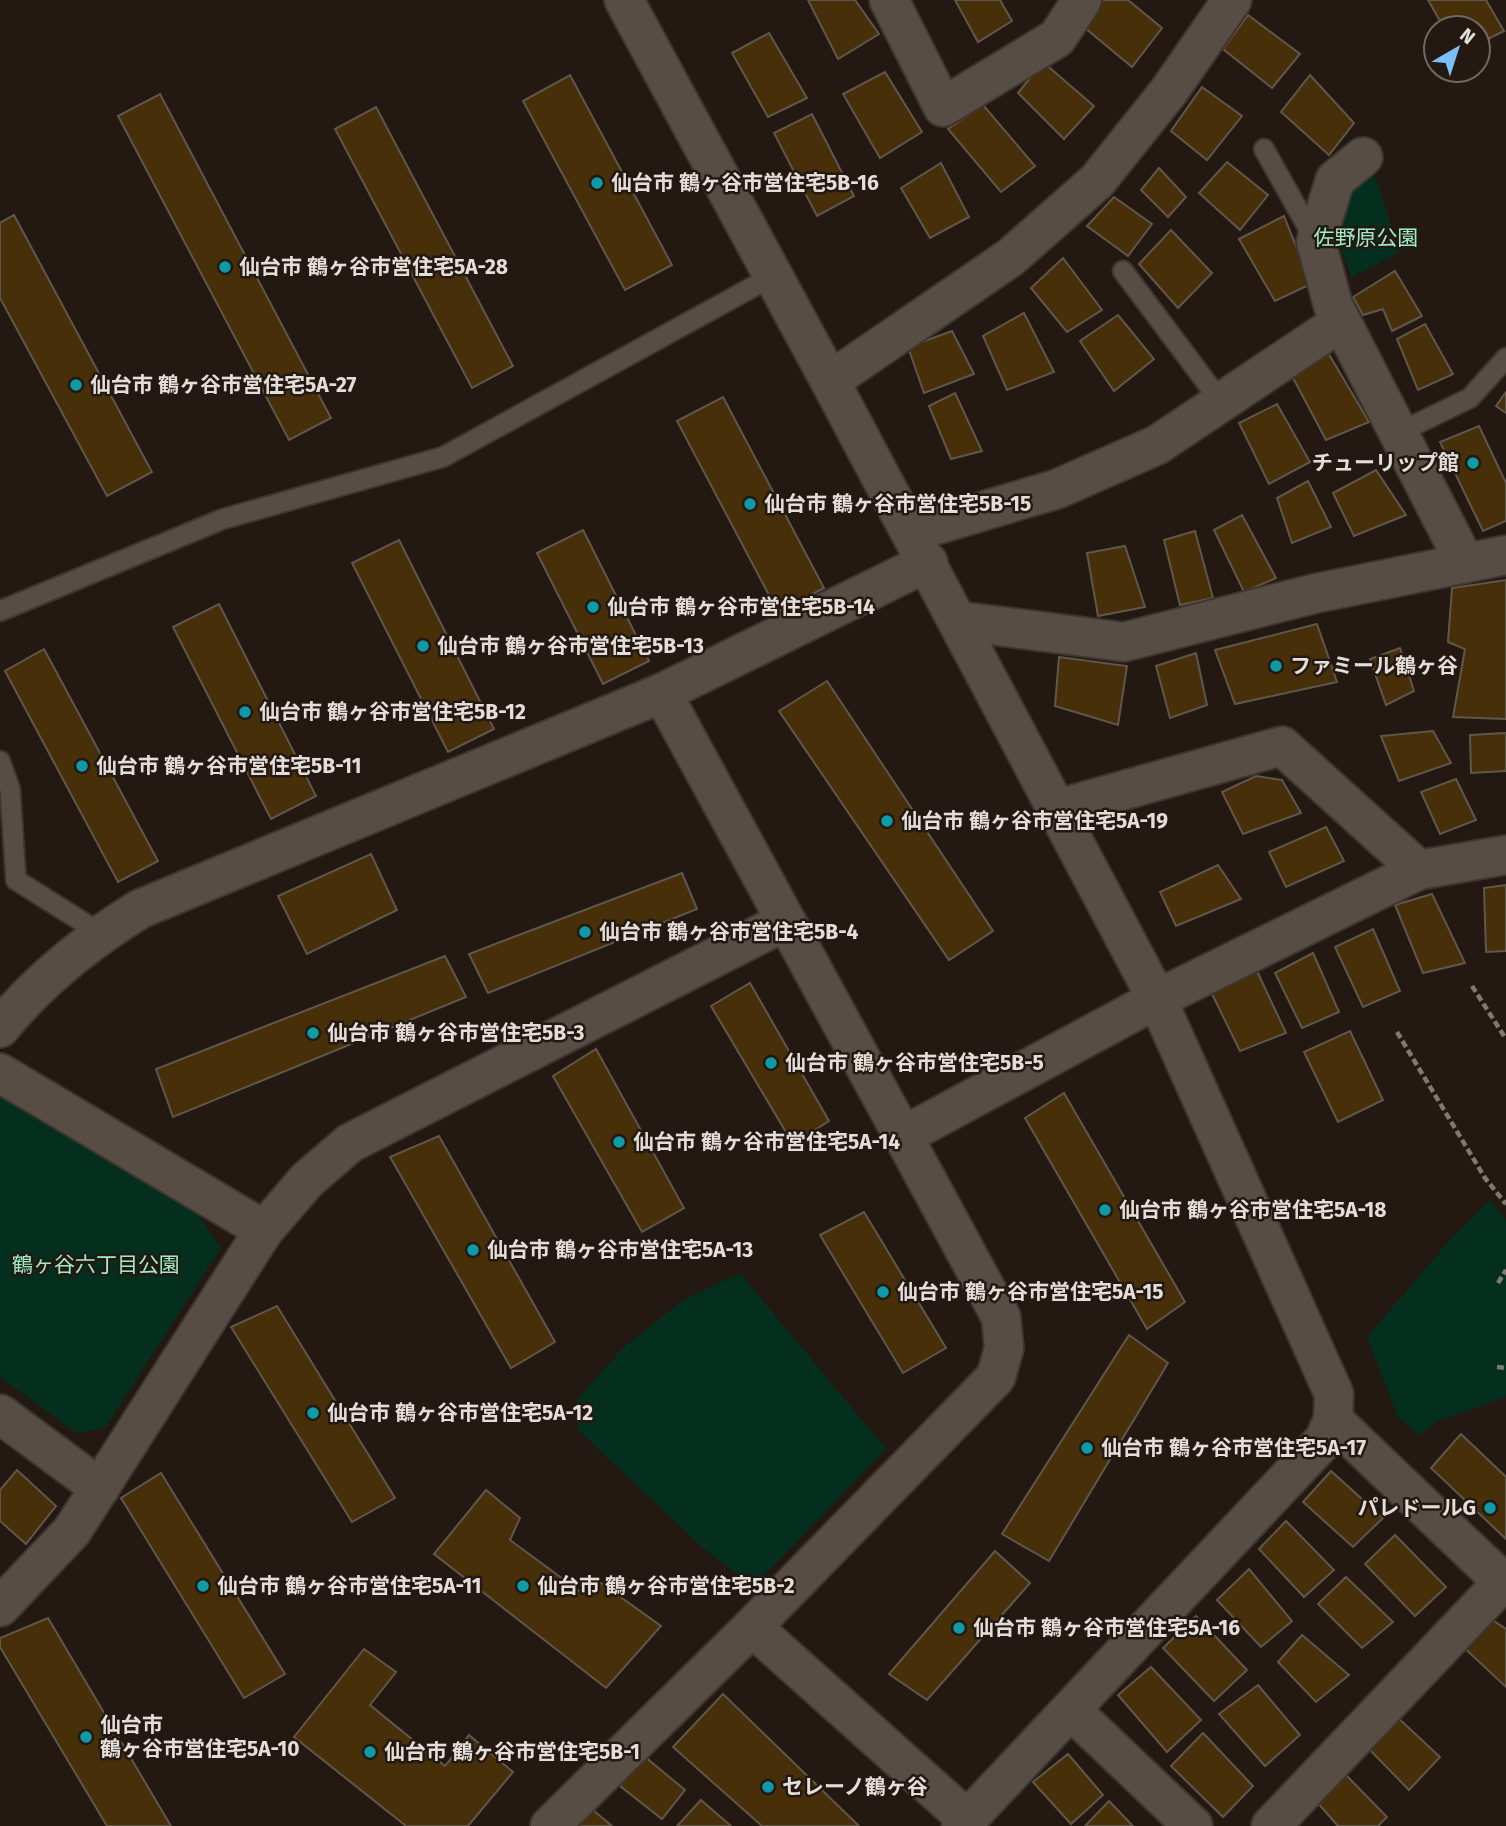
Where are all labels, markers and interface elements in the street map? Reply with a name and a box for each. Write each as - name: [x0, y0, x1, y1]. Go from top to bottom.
- north arrow: [1422, 14, 1492, 84]
- text: N: [1455, 23, 1480, 49]
- place label: 仙台市 鶴ヶ谷市営住宅5B-16: [611, 170, 879, 196]
- marker: 仙台市 鶴ヶ谷市営住宅5B-16: [589, 175, 605, 191]
- park label: 佐野原公園: [1314, 225, 1419, 251]
- place label: 仙台市 鶴ヶ谷市営住宅5A-28: [239, 254, 508, 280]
- marker: 仙台市 鶴ヶ谷市営住宅5A-28: [217, 259, 233, 275]
- place label: 仙台市 鶴ヶ谷市営住宅5A-27: [90, 372, 357, 398]
- marker: 仙台市 鶴ヶ谷市営住宅5A-27: [68, 377, 84, 393]
- place label: チューリップ館: [1312, 450, 1459, 476]
- marker: チューリップ館: [1465, 455, 1481, 471]
- place label: 仙台市 鶴ヶ谷市営住宅5B-15: [764, 491, 1031, 517]
- marker: 仙台市 鶴ヶ谷市営住宅5B-15: [742, 496, 758, 512]
- place label: 仙台市 鶴ヶ谷市営住宅5B-14: [607, 594, 875, 620]
- marker: 仙台市 鶴ヶ谷市営住宅5B-14: [585, 599, 601, 615]
- place label: 仙台市 鶴ヶ谷市営住宅5B-13: [437, 633, 704, 659]
- marker: 仙台市 鶴ヶ谷市営住宅5B-13: [415, 638, 431, 654]
- place label: ファミール鶴ヶ谷: [1290, 653, 1458, 679]
- marker: ファミール鶴ヶ谷: [1268, 658, 1284, 674]
- place label: 仙台市 鶴ヶ谷市営住宅5B-12: [259, 699, 526, 725]
- marker: 仙台市 鶴ヶ谷市営住宅5B-12: [237, 704, 253, 720]
- place label: 仙台市 鶴ヶ谷市営住宅5B-11: [96, 753, 361, 779]
- marker: 仙台市 鶴ヶ谷市営住宅5B-11: [74, 758, 90, 774]
- place label: 仙台市 鶴ヶ谷市営住宅5A-19: [901, 808, 1168, 834]
- marker: 仙台市 鶴ヶ谷市営住宅5A-19: [879, 813, 895, 829]
- place label: 仙台市 鶴ヶ谷市営住宅5B-4: [599, 919, 859, 945]
- marker: 仙台市 鶴ヶ谷市営住宅5B-4: [577, 924, 593, 940]
- place label: 仙台市 鶴ヶ谷市営住宅5B-3: [327, 1020, 584, 1046]
- marker: 仙台市 鶴ヶ谷市営住宅5B-3: [305, 1025, 321, 1041]
- place label: 仙台市 鶴ヶ谷市営住宅5B-5: [785, 1050, 1044, 1076]
- marker: 仙台市 鶴ヶ谷市営住宅5B-5: [763, 1055, 779, 1071]
- place label: 仙台市 鶴ヶ谷市営住宅5A-14: [633, 1129, 900, 1155]
- marker: 仙台市 鶴ヶ谷市営住宅5A-14: [611, 1134, 627, 1150]
- place label: 仙台市 鶴ヶ谷市営住宅5A-18: [1119, 1197, 1386, 1223]
- marker: 仙台市 鶴ヶ谷市営住宅5A-18: [1097, 1202, 1113, 1218]
- place label: 仙台市 鶴ヶ谷市営住宅5A-13: [487, 1237, 753, 1263]
- marker: 仙台市 鶴ヶ谷市営住宅5A-13: [465, 1242, 481, 1258]
- park label: 鶴ヶ谷六丁目公園: [12, 1252, 180, 1278]
- place label: 仙台市 鶴ヶ谷市営住宅5A-15: [897, 1279, 1164, 1305]
- marker: 仙台市 鶴ヶ谷市営住宅5A-15: [875, 1284, 891, 1300]
- place label: 仙台市 鶴ヶ谷市営住宅5A-12: [327, 1400, 593, 1426]
- marker: 仙台市 鶴ヶ谷市営住宅5A-12: [305, 1405, 321, 1421]
- place label: 仙台市 鶴ヶ谷市営住宅5A-17: [1101, 1435, 1366, 1461]
- marker: 仙台市 鶴ヶ谷市営住宅5A-17: [1079, 1440, 1095, 1456]
- place label: パレドールG: [1357, 1495, 1476, 1521]
- marker: パレドールG: [1482, 1500, 1498, 1516]
- place label: 仙台市 鶴ヶ谷市営住宅5A-11: [217, 1573, 482, 1599]
- place label: 仙台市 鶴ヶ谷市営住宅5B-2: [537, 1573, 795, 1599]
- marker: 仙台市 鶴ヶ谷市営住宅5A-11: [195, 1578, 211, 1594]
- marker: 仙台市 鶴ヶ谷市営住宅5B-2: [515, 1578, 531, 1594]
- place label: 仙台市 鶴ヶ谷市営住宅5A-16: [973, 1615, 1240, 1641]
- marker: 仙台市 鶴ヶ谷市営住宅5A-16: [951, 1620, 967, 1636]
- place label: 仙台市 鶴ヶ谷市営住宅5A-10: [100, 1712, 300, 1762]
- marker: 仙台市 鶴ヶ谷市営住宅5A-10: [78, 1729, 94, 1745]
- place label: 仙台市 鶴ヶ谷市営住宅5B-1: [384, 1739, 640, 1765]
- marker: 仙台市 鶴ヶ谷市営住宅5B-1: [362, 1744, 378, 1760]
- place label: セレーノ鶴ヶ谷: [782, 1774, 928, 1800]
- marker: セレーノ鶴ヶ谷: [760, 1779, 776, 1795]

